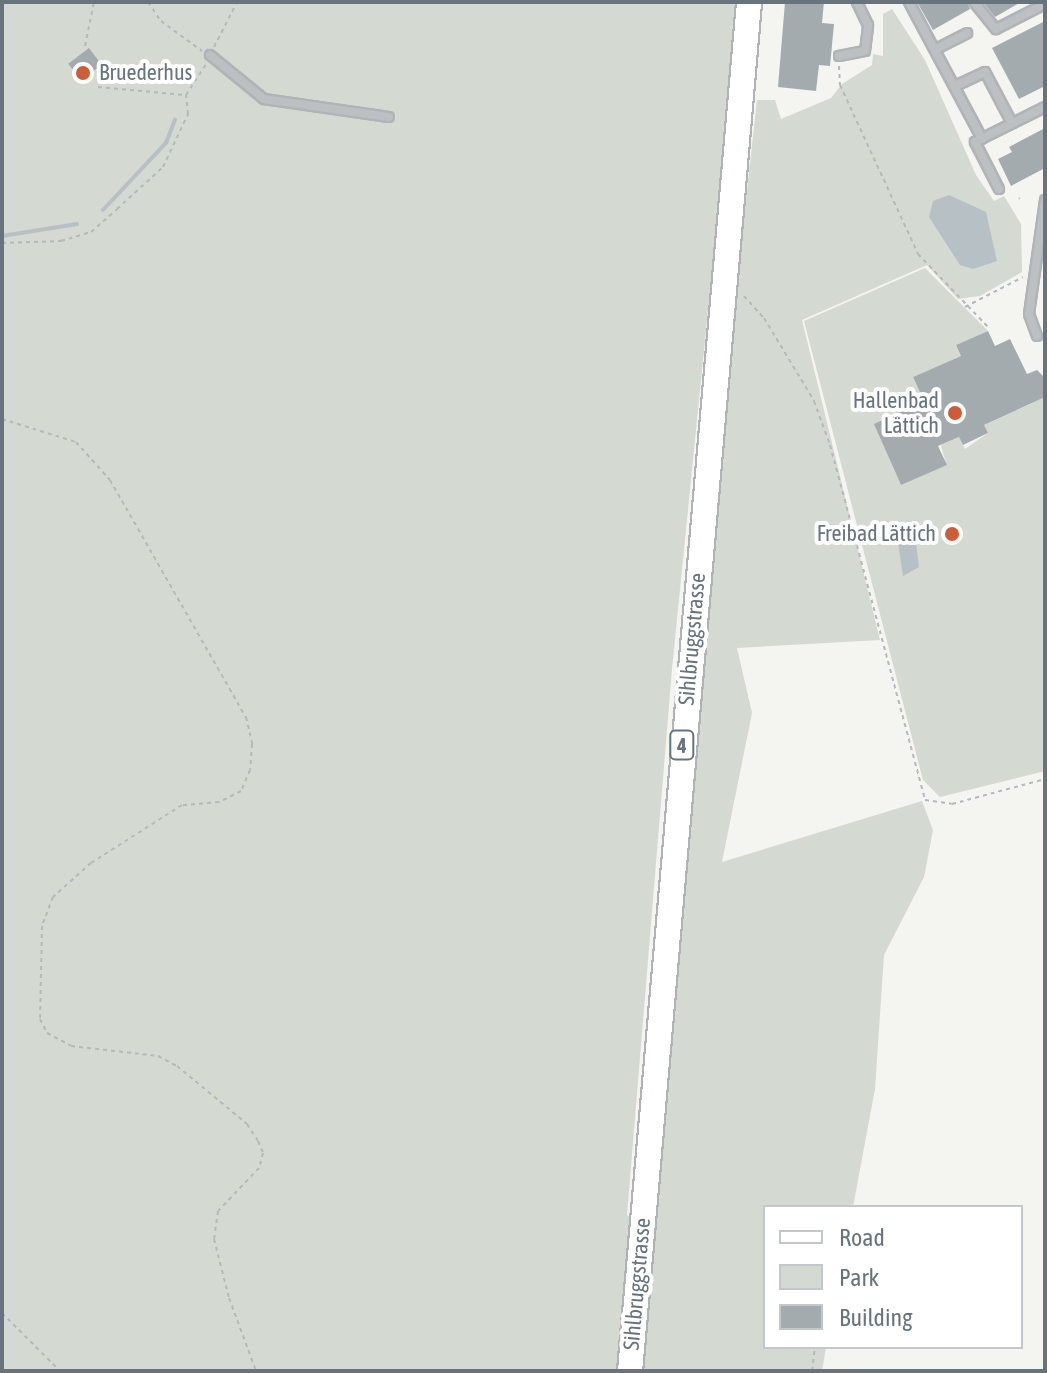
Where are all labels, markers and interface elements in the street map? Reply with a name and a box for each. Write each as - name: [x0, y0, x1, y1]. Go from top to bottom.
- place label: Bruederhus: [99, 60, 192, 86]
- marker: Bruederhus: [74, 64, 92, 82]
- place label: Hallenbad Lättich: [853, 387, 939, 438]
- marker: Hallenbad Lättich: [946, 404, 964, 422]
- place label: Freibad Lättich: [817, 521, 936, 547]
- marker: Freibad Lättich: [943, 525, 961, 543]
- street label: Sihlbruggstrasse: [673, 572, 711, 706]
- road number: 4: [668, 729, 696, 761]
- legend: [763, 1205, 1023, 1349]
- street label: Sihlbruggstrasse: [618, 1217, 656, 1351]
- text: Road: [839, 1224, 885, 1251]
- text: Park: [839, 1264, 879, 1291]
- text: Building: [839, 1304, 912, 1331]

